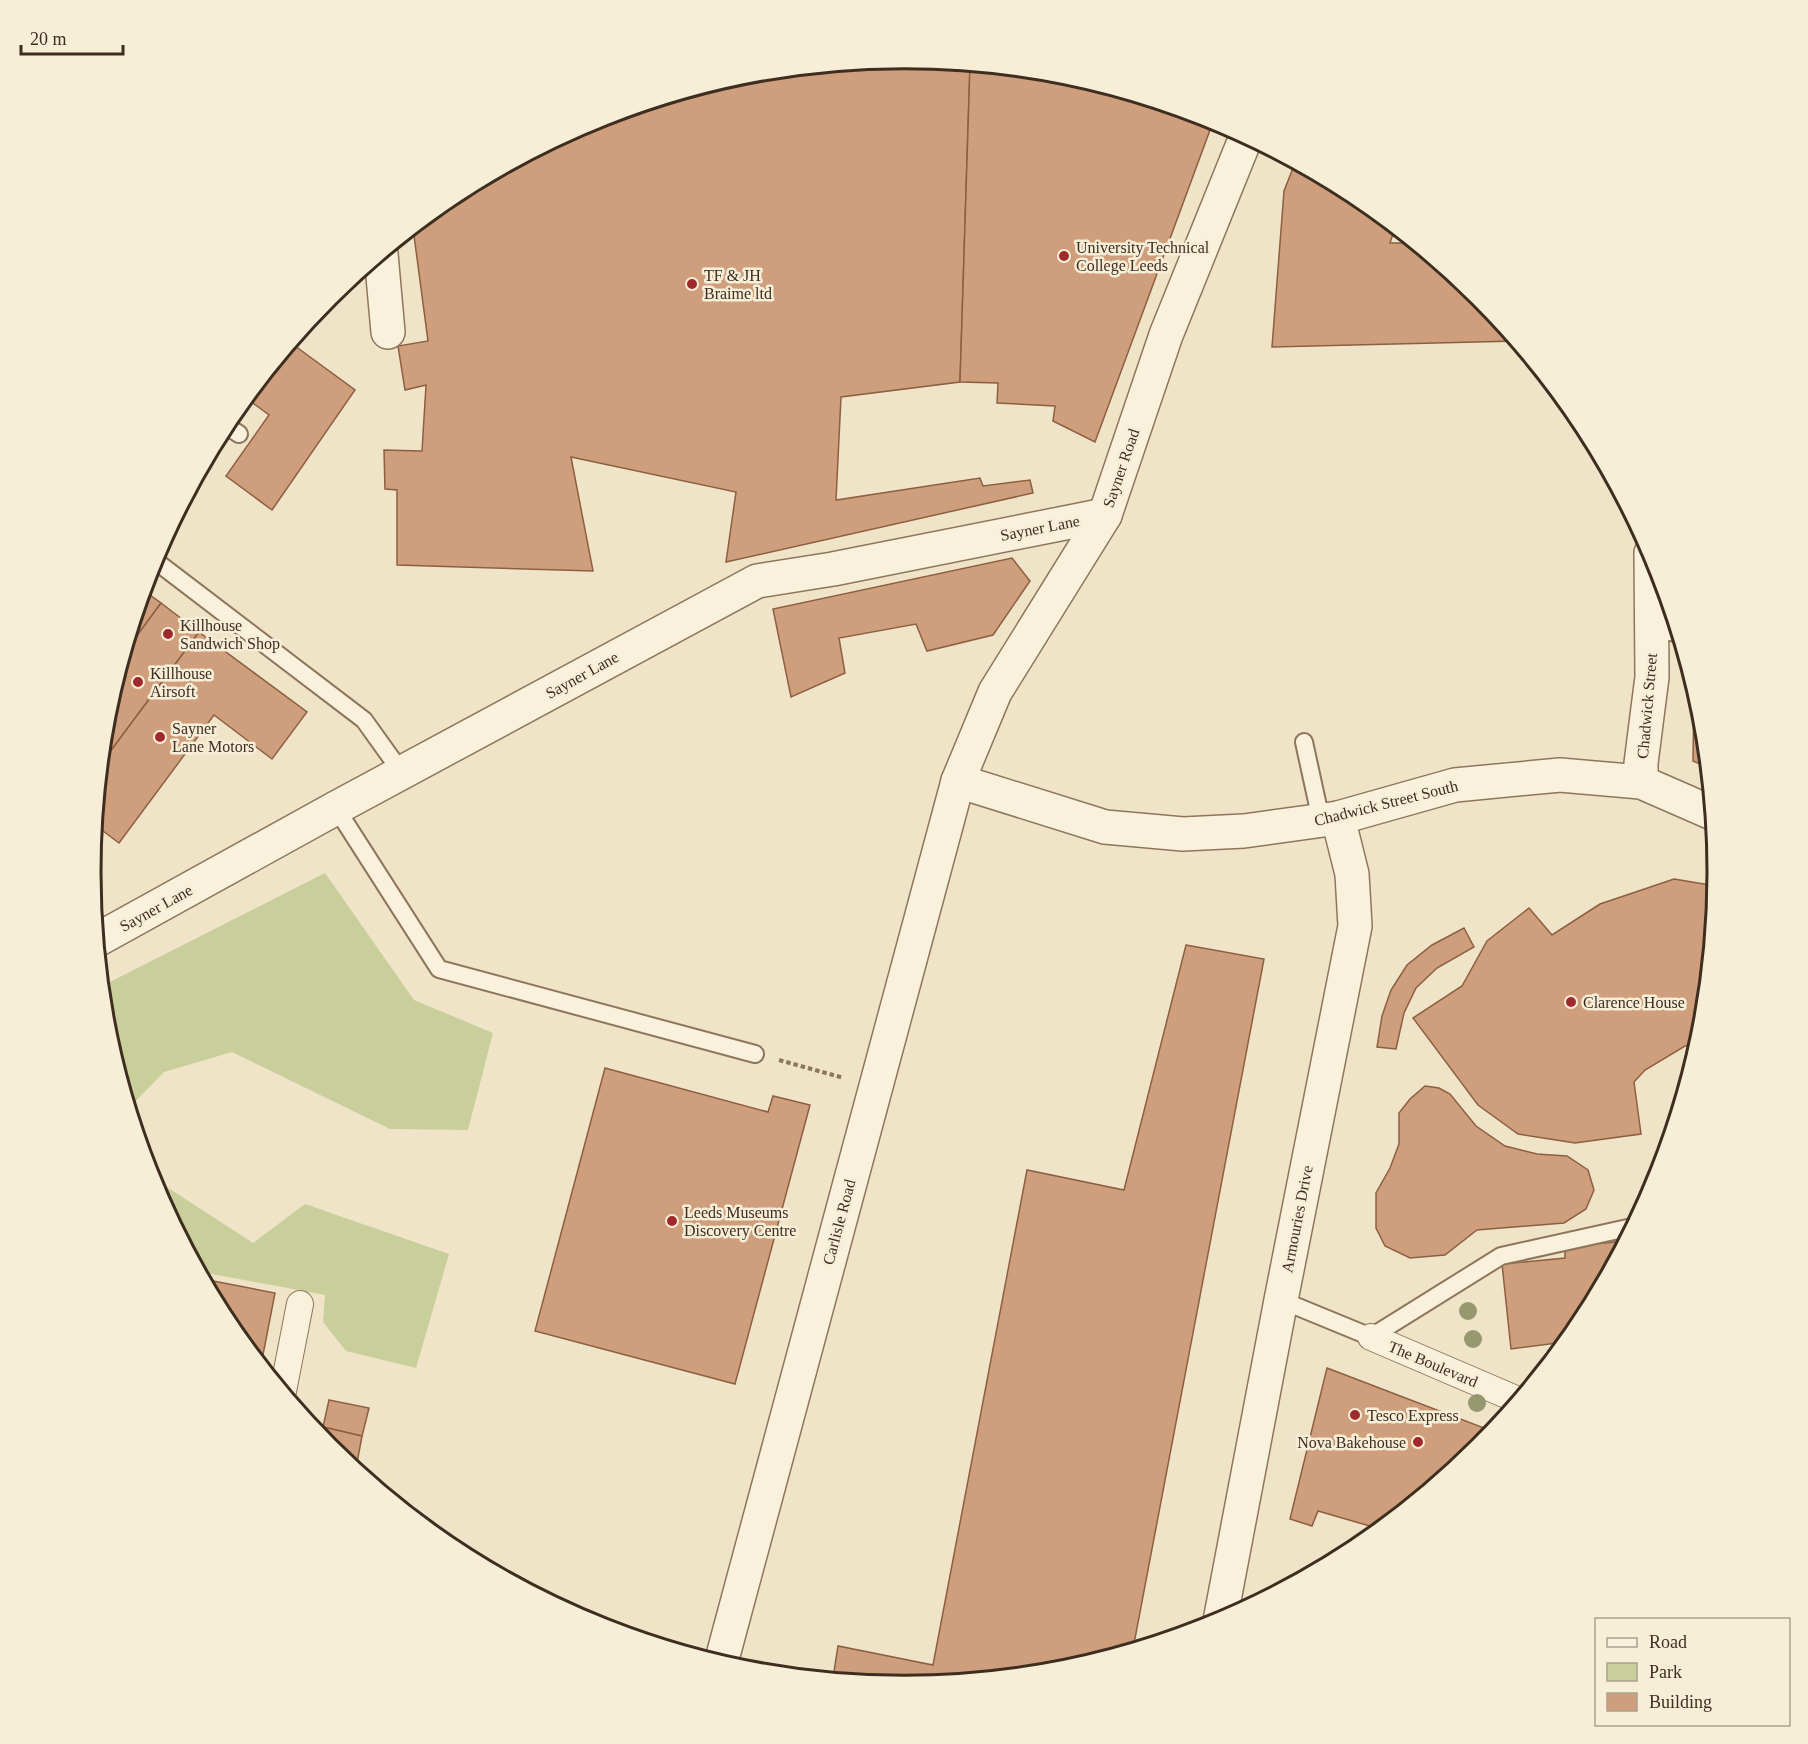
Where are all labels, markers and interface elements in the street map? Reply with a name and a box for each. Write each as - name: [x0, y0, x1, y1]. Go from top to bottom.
- scale bar: [21, 18, 123, 56]
- text: 20 m: [30, 29, 67, 49]
- place label: University Technical College Leeds: [1076, 239, 1210, 275]
- marker: University Technical College Leeds: [1057, 249, 1071, 263]
- place label: TF & JH Braime ltd: [704, 267, 772, 302]
- marker: TF & JH Braime ltd: [685, 277, 699, 291]
- street label: Sayner Road: [1100, 426, 1143, 510]
- street label: Sayner Lane: [999, 512, 1081, 545]
- place label: Killhouse Sandwich Shop: [180, 617, 280, 653]
- marker: Killhouse Sandwich Shop: [161, 627, 175, 641]
- street label: Sayner Lane: [543, 648, 622, 703]
- street label: Chadwick Street: [1634, 652, 1660, 760]
- place label: Killhouse Airsoft: [150, 665, 212, 700]
- marker: Killhouse Airsoft: [131, 675, 145, 689]
- place label: Sayner Lane Motors: [172, 720, 254, 755]
- marker: Sayner Lane Motors: [153, 730, 167, 744]
- street label: Chadwick Street South: [1312, 777, 1460, 829]
- street label: Sayner Lane: [117, 881, 196, 936]
- place label: Clarence House: [1583, 994, 1685, 1011]
- marker: Clarence House: [1564, 995, 1578, 1009]
- street label: Armouries Drive: [1278, 1164, 1316, 1274]
- street label: Carlisle Road: [819, 1178, 859, 1266]
- place label: Leeds Museums Discovery Centre: [684, 1204, 796, 1240]
- marker: Leeds Museums Discovery Centre: [665, 1214, 679, 1228]
- street label: The Boulevard: [1386, 1338, 1480, 1390]
- place label: Tesco Express: [1367, 1407, 1459, 1425]
- marker: Tesco Express: [1348, 1408, 1362, 1422]
- place label: Nova Bakehouse: [1297, 1434, 1406, 1451]
- marker: Nova Bakehouse: [1411, 1435, 1425, 1449]
- legend: [1595, 1618, 1790, 1726]
- text: Road: [1649, 1632, 1687, 1652]
- text: Park: [1649, 1662, 1682, 1682]
- text: Building: [1649, 1692, 1712, 1712]

